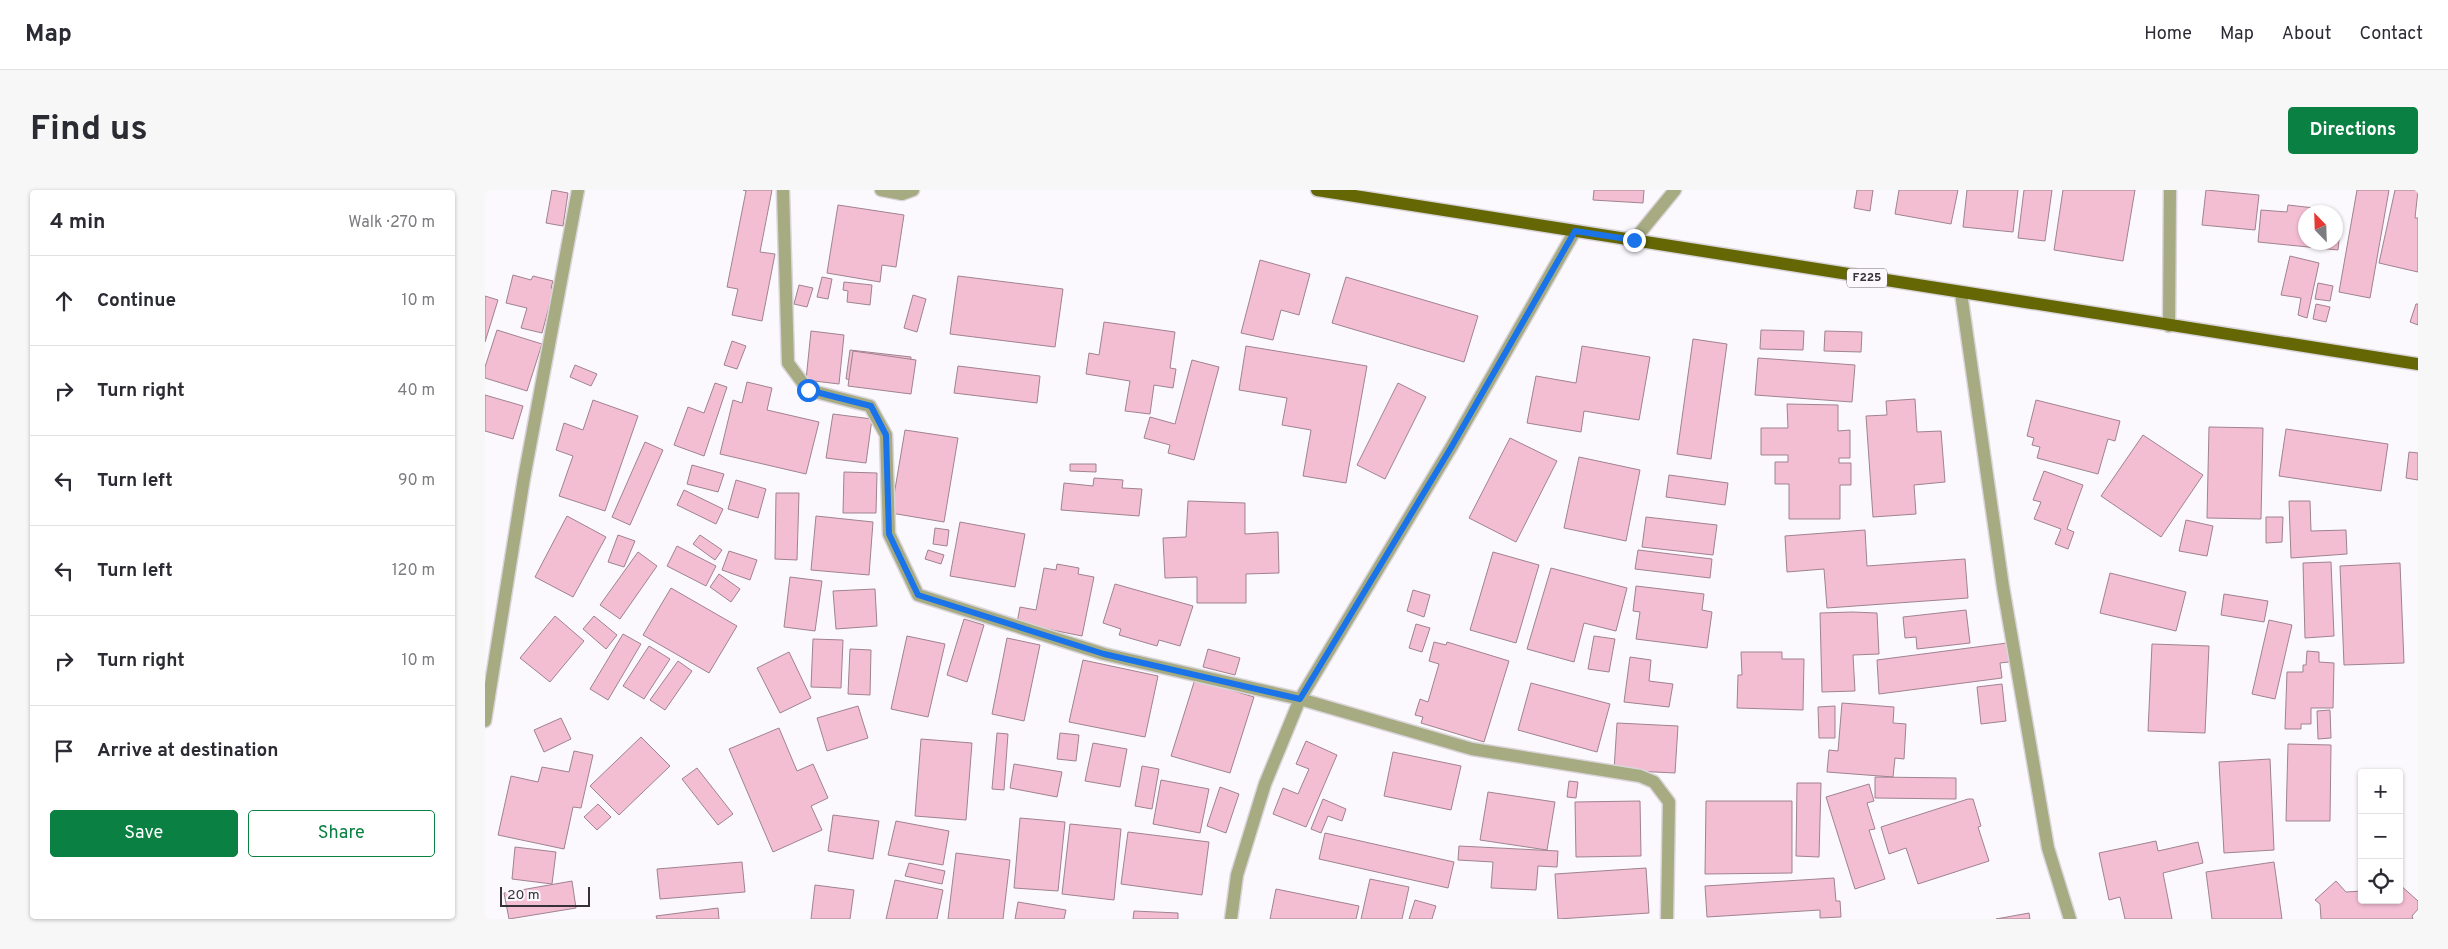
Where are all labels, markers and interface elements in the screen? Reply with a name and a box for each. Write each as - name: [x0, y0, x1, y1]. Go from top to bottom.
- text: Map: [25, 20, 72, 50]
- text: Home: [2144, 23, 2192, 46]
- text: Map: [2220, 23, 2254, 46]
- text: About: [2282, 23, 2331, 46]
- text: Contact: [2359, 23, 2423, 46]
- button: Directions: [2288, 107, 2418, 154]
- text: Find us: [30, 108, 148, 152]
- north arrow: [2298, 205, 2343, 250]
- text: 4 min: [50, 209, 106, 236]
- text: Walk · 270 m: [348, 213, 435, 233]
- route end: [1623, 229, 1646, 252]
- road number: F225: [1847, 268, 1887, 288]
- icon: ahead: [50, 287, 78, 315]
- text: Continue: [97, 289, 176, 313]
- text: 10 m: [401, 291, 435, 311]
- icon: right: [50, 377, 78, 405]
- text: Turn right: [97, 379, 185, 403]
- route start: [797, 379, 820, 402]
- text: 40 m: [397, 381, 435, 401]
- icon: left: [50, 467, 78, 495]
- text: Turn left: [97, 469, 173, 493]
- text: 90 m: [398, 471, 435, 491]
- icon: left: [50, 557, 78, 585]
- text: Turn left: [97, 559, 173, 583]
- text: 120 m: [392, 561, 435, 581]
- icon: right: [50, 647, 78, 675]
- text: Turn right: [97, 649, 185, 673]
- text: 10 m: [401, 651, 435, 671]
- icon: arrive: [50, 737, 78, 765]
- text: Arrive at destination: [97, 739, 278, 763]
- map controls: [2358, 769, 2403, 904]
- button: +: [2358, 769, 2403, 814]
- button: Save: [50, 810, 238, 857]
- button: Share: [248, 810, 435, 857]
- button: −: [2358, 814, 2403, 859]
- button: locate: [2358, 859, 2403, 904]
- scale bar: [500, 884, 590, 907]
- text: 20 m: [507, 887, 540, 904]

